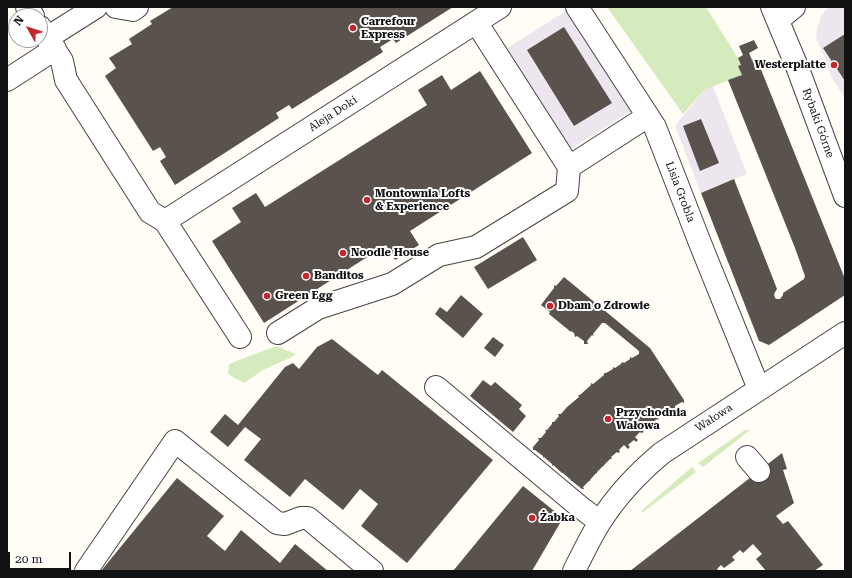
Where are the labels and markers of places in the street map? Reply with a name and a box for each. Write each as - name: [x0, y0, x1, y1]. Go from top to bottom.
- place label: Carrefour Express: [361, 15, 415, 41]
- marker: Carrefour Express: [348, 23, 358, 33]
- place label: Westerplatte: [754, 58, 826, 72]
- marker: Westerplatte: [829, 60, 839, 70]
- place label: Montownia Lofts & Experience: [375, 187, 470, 213]
- marker: Montownia Lofts & Experience: [362, 195, 372, 205]
- place label: Noodle House: [351, 246, 429, 260]
- marker: Noodle House: [338, 248, 348, 258]
- place label: Banditos: [314, 269, 364, 283]
- marker: Banditos: [301, 271, 311, 281]
- place label: Green Egg: [275, 289, 333, 303]
- marker: Green Egg: [262, 291, 272, 301]
- place label: Dbam o Zdrowie: [558, 299, 650, 313]
- marker: Dbam o Zdrowie: [545, 301, 555, 311]
- place label: Przychodnia Wałowa: [616, 406, 687, 432]
- marker: Przychodnia Wałowa: [603, 414, 613, 424]
- place label: Żabka: [540, 511, 575, 525]
- marker: Żabka: [527, 513, 537, 523]

